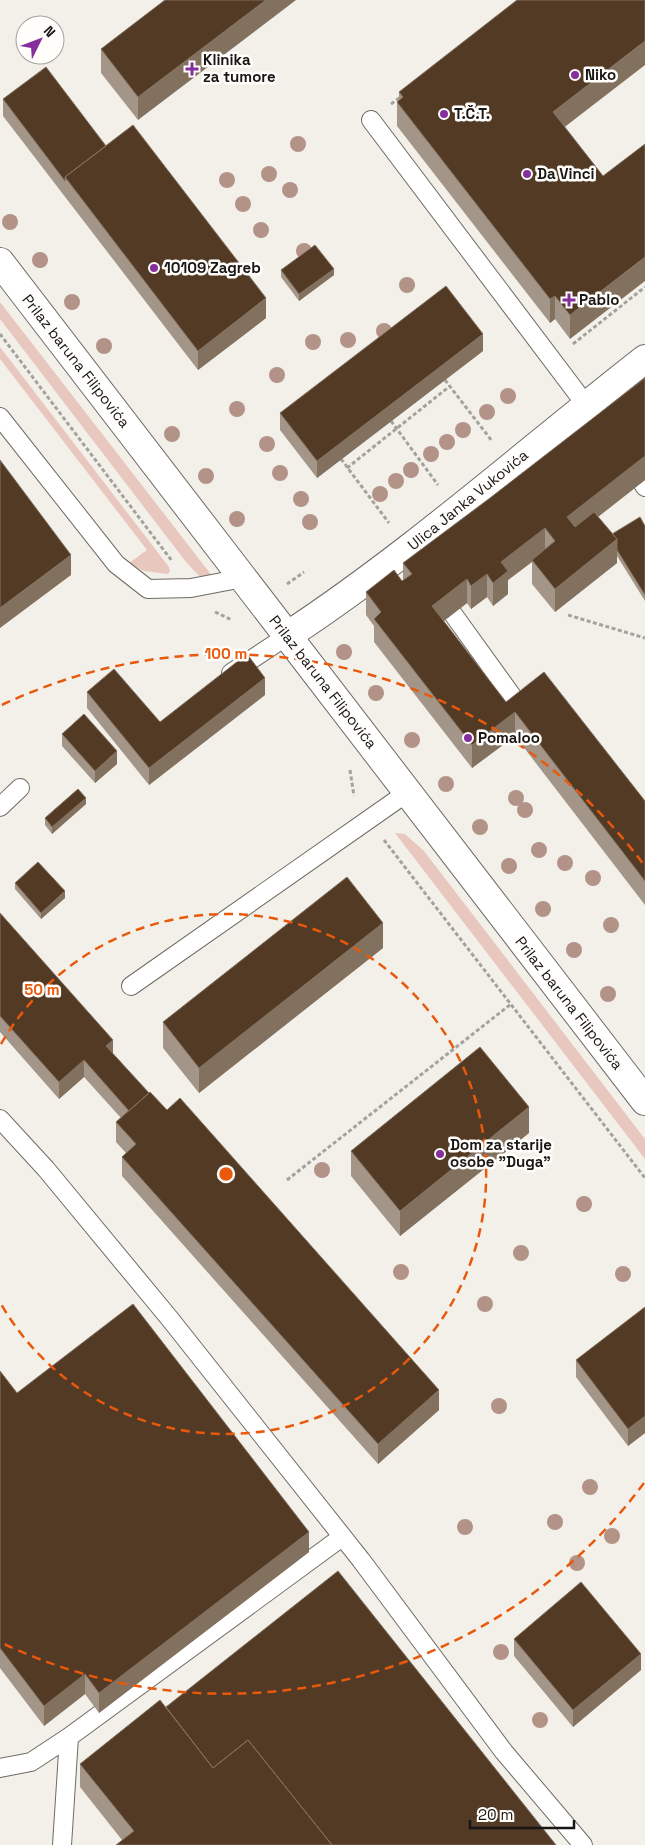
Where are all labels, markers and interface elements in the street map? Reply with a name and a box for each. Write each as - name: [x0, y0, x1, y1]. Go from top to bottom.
- north arrow: [15, 15, 65, 65]
- text: N: [40, 22, 59, 41]
- place label: Klinika za tumore: [203, 50, 276, 86]
- marker: Klinika za tumore: [185, 62, 199, 76]
- place label: Niko: [585, 65, 616, 84]
- marker: Niko: [569, 69, 581, 81]
- place label: T.Č.T.: [454, 104, 490, 123]
- marker: T.Č.T.: [438, 108, 450, 120]
- place label: Da Vinci: [537, 164, 595, 183]
- marker: Da Vinci: [521, 168, 533, 180]
- place label: 10109 Zagreb: [164, 258, 261, 277]
- marker: 10109 Zagreb: [148, 262, 160, 274]
- street label: Prilaz baruna Filipovića: [18, 290, 135, 432]
- place label: Pablo: [579, 290, 619, 309]
- marker: Pablo: [563, 294, 575, 306]
- street label: Ulica Janka Vukovića: [404, 445, 532, 554]
- street label: Prilaz baruna Filipovića: [265, 611, 382, 753]
- text: 100 m: [205, 644, 247, 663]
- place label: Pomaloo: [478, 728, 540, 747]
- marker: Pomaloo: [462, 732, 474, 744]
- street label: Prilaz baruna Filipovića: [511, 932, 628, 1074]
- text: 50 m: [24, 980, 60, 999]
- place label: Dom za starije osobe "Duga": [450, 1135, 552, 1171]
- marker: Dom za starije osobe "Duga": [434, 1148, 446, 1160]
- centre of rings: [217, 1165, 235, 1183]
- scale bar: [470, 1798, 574, 1830]
- text: 20 m: [478, 1805, 513, 1824]

